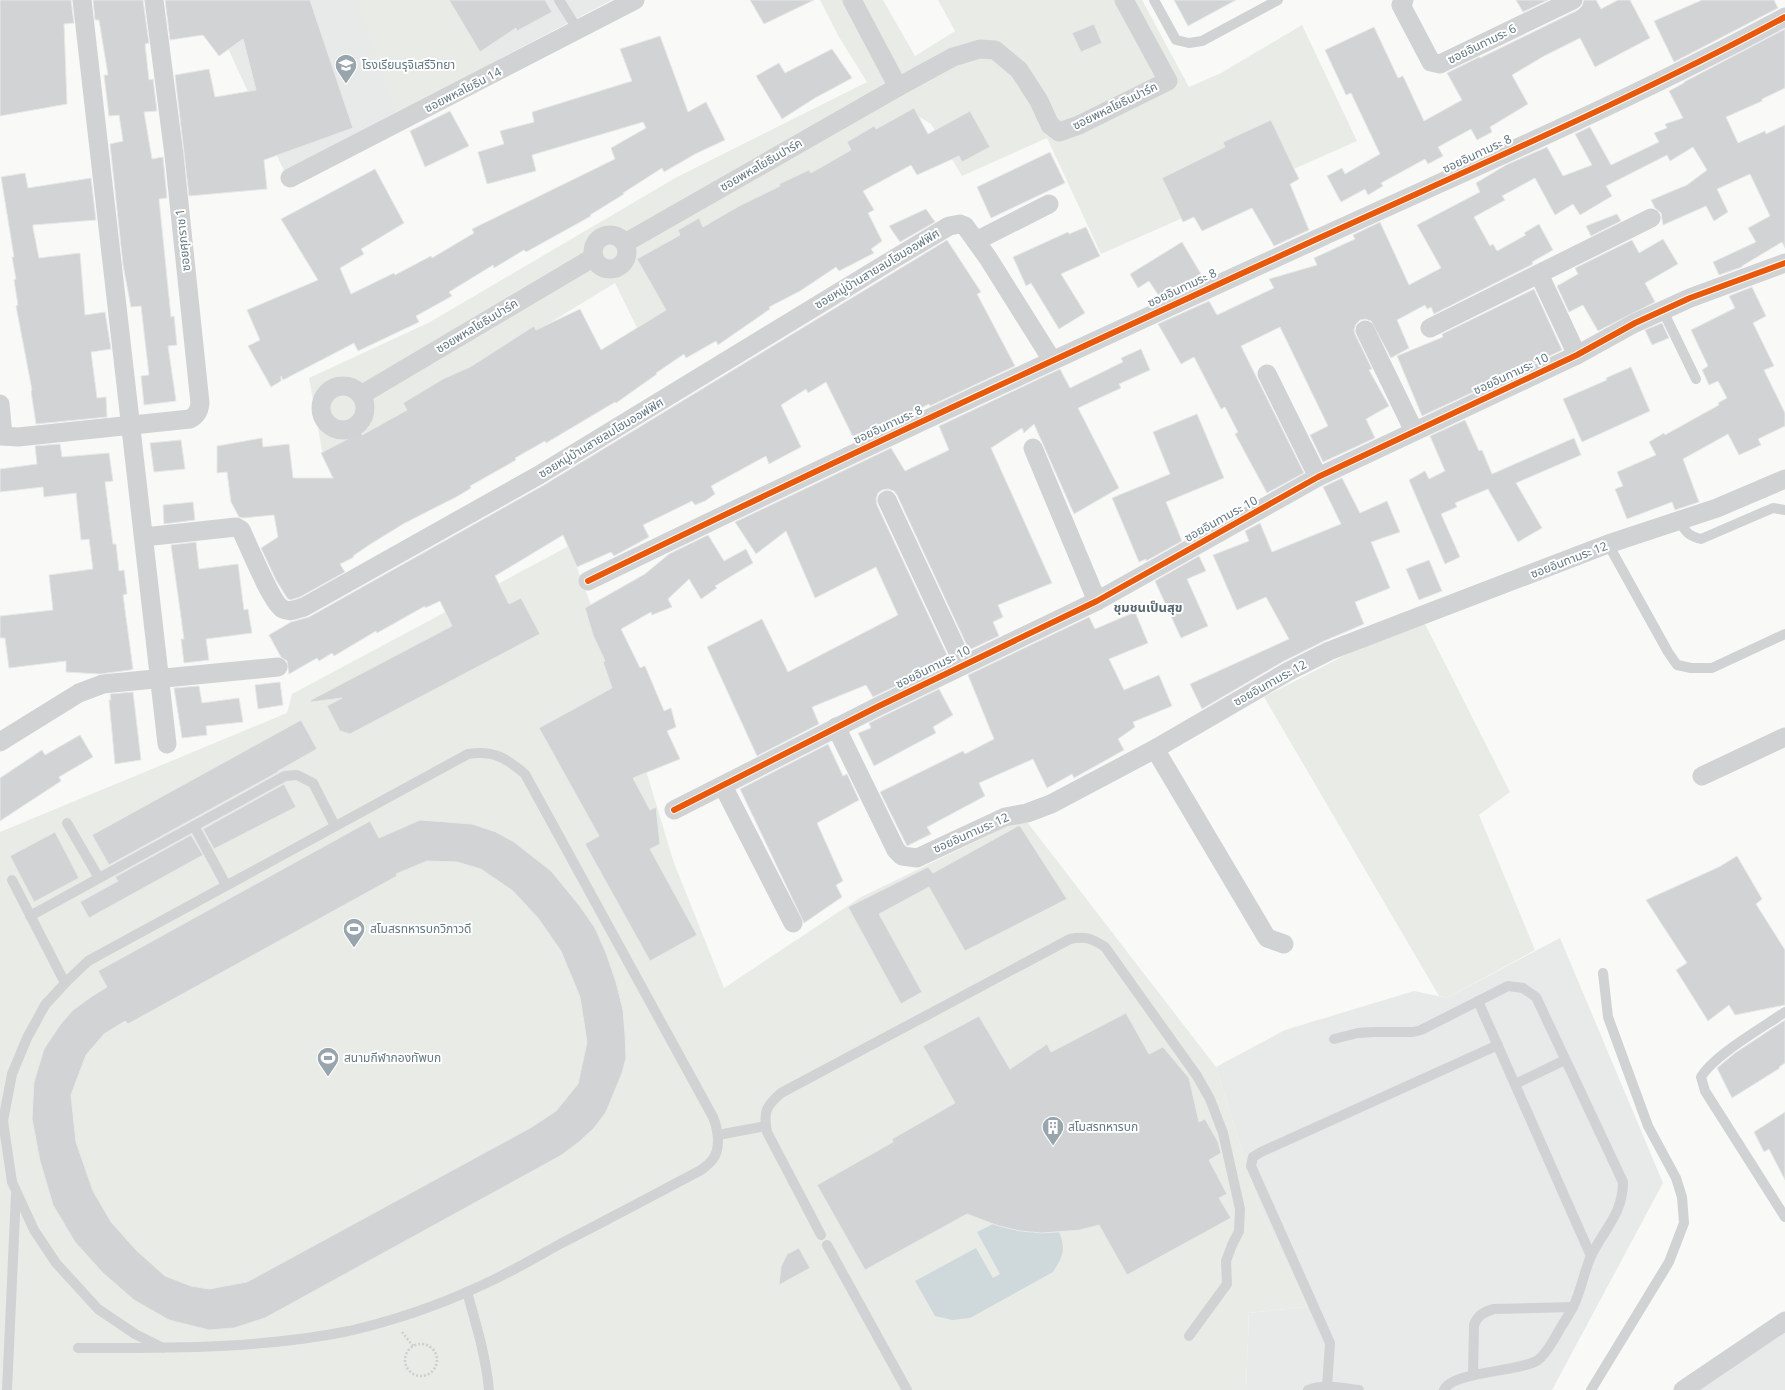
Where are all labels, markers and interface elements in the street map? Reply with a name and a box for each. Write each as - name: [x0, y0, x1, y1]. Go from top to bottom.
- street label: ซอยอินทามระ 6: [1445, 20, 1519, 67]
- school or university icon: โรงเรียนรุจิเสรีวิทยา: [333, 52, 359, 85]
- place label: โรงเรียนรุจิเสรีวิทยา: [362, 56, 455, 73]
- street label: ซอยพหลโยธิน 14: [421, 63, 504, 116]
- street label: ซอยพหลโยธินปาร์ค: [1069, 78, 1160, 133]
- street label: ซอยอินทามระ 8: [1439, 130, 1514, 177]
- street label: ซอยพหลโยธินปาร์ค: [716, 134, 805, 195]
- street label: ซอยศุภราช 1: [171, 208, 194, 272]
- street label: ซอยหมู่บ้านสายลมโฮมออฟฟิศ: [811, 224, 942, 313]
- street label: ซอยอินทามระ 8: [1144, 264, 1219, 311]
- street label: ซอยพหลโยธินปาร์ค: [433, 294, 521, 357]
- street label: ซอยอินทามระ 10: [1470, 349, 1551, 398]
- street label: ซอยหมู่บ้านสายลมโฮมออฟฟิศ: [535, 393, 666, 482]
- street label: ซอยอินทามระ 8: [850, 401, 925, 448]
- street label: ซอยอินทามระ 10: [1181, 491, 1261, 546]
- street label: ซอยอินทามระ 12: [1528, 537, 1610, 582]
- district label: ชุมชนเป็นสุข: [1114, 598, 1182, 616]
- street label: ซอยอินทามระ 10: [893, 641, 973, 692]
- street label: ซอยอินทามระ 12: [1230, 655, 1310, 710]
- street label: ซอยอินทามระ 12: [930, 808, 1011, 857]
- sports icon: สโมสรทหารบกวิภาวดี: [341, 916, 367, 949]
- place label: สโมสรทหารบกวิภาวดี: [370, 920, 472, 937]
- sports icon: สนามกีฬากองทัพบก: [315, 1045, 341, 1078]
- place label: สนามกีฬากองทัพบก: [344, 1049, 441, 1066]
- building icon: สโมสรทหารบก: [1040, 1114, 1066, 1147]
- place label: สโมสรทหารบก: [1068, 1118, 1138, 1135]

